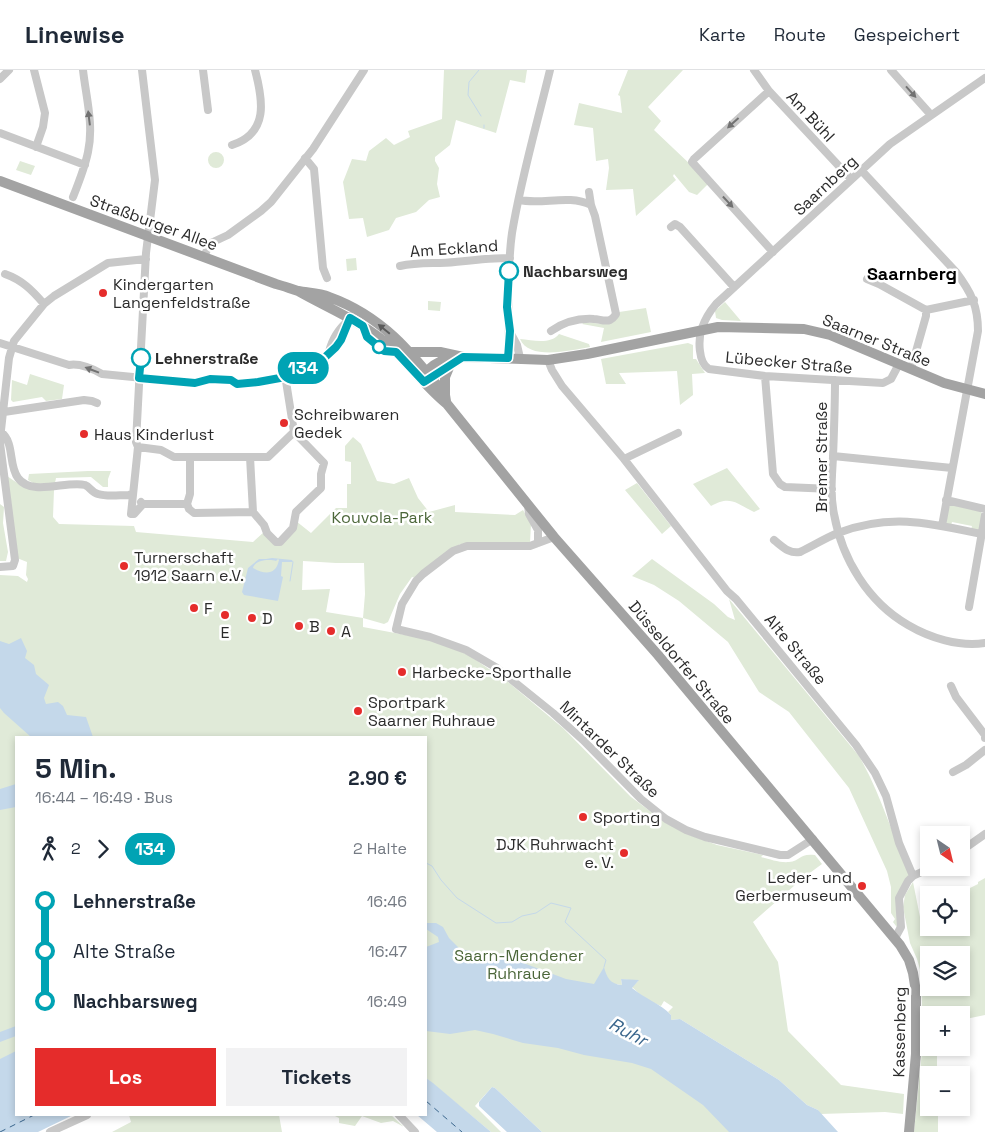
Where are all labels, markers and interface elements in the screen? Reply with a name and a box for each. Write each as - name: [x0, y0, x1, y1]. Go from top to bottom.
- text: Linewise: [25, 19, 125, 50]
- text: Karte: [699, 23, 746, 46]
- text: Route: [774, 23, 826, 46]
- text: Gespeichert: [854, 23, 960, 46]
- street label: Am Bühl: [782, 86, 839, 146]
- one-way arrow: [905, 86, 917, 98]
- one-way arrow: [85, 109, 93, 125]
- one-way arrow: [727, 118, 740, 129]
- street label: Saarnberg: [789, 150, 862, 220]
- street label: Straßburger Allee: [87, 190, 221, 255]
- one-way arrow: [722, 195, 734, 207]
- street label: Am Eckland: [409, 235, 499, 262]
- marker: Nachbarsweg: [499, 261, 519, 281]
- place label: Nachbarsweg: [523, 261, 628, 282]
- district label: Saarnberg: [867, 262, 957, 285]
- place label: Kindergarten Langenfeldstraße: [113, 274, 251, 313]
- marker: Kindergarten Langenfeldstraße: [97, 287, 109, 299]
- street label: Saarner Straße: [819, 309, 934, 372]
- one-way arrow: [378, 324, 391, 335]
- unlabelled marker: [372, 340, 386, 354]
- street label: Lübecker Straße: [725, 346, 853, 379]
- marker: Lehnerstraße: [131, 348, 151, 368]
- place label: Lehnerstraße: [155, 348, 259, 369]
- line badge: 134: [274, 352, 332, 384]
- text: 134: [288, 356, 318, 379]
- one-way arrow: [84, 366, 99, 374]
- street label: Bremer Straße: [811, 402, 832, 512]
- place label: Schreibwaren Gedek: [294, 404, 399, 443]
- marker: Schreibwaren Gedek: [278, 417, 290, 429]
- place label: Haus Kinderlust: [94, 424, 214, 445]
- marker: Haus Kinderlust: [78, 428, 90, 440]
- park label: Kouvola-Park: [332, 507, 433, 528]
- place label: Turnerschaft 1912 Saarn e.V.: [134, 547, 244, 586]
- marker: Turnerschaft 1912 Saarn e.V.: [118, 560, 130, 572]
- street label: Düsseldorfer Straße: [624, 596, 739, 728]
- place label: F: [204, 598, 213, 619]
- marker: F: [188, 602, 200, 614]
- place label: D: [262, 608, 273, 629]
- marker: E: [219, 609, 231, 621]
- street label: Alte Straße: [760, 610, 831, 689]
- marker: D: [246, 612, 258, 624]
- place label: B: [309, 616, 320, 637]
- marker: B: [293, 620, 305, 632]
- place label: A: [341, 621, 351, 642]
- place label: E: [220, 622, 230, 643]
- marker: A: [325, 625, 337, 637]
- place label: Harbecke-Sporthalle: [412, 662, 572, 683]
- marker: Harbecke-Sporthalle: [396, 666, 408, 678]
- place label: Sportpark Saarner Ruhraue: [368, 692, 495, 731]
- street label: Mintarder Straße: [555, 696, 664, 802]
- marker: Sportpark Saarner Ruhraue: [352, 705, 364, 717]
- text: 5 Min.: [35, 750, 117, 786]
- text: 2.90 €: [348, 766, 407, 791]
- text: 16:44 – 16:49 · Bus: [35, 787, 173, 808]
- place label: Sporting: [593, 807, 660, 828]
- marker: Sporting: [577, 811, 589, 823]
- north arrow: [920, 826, 970, 876]
- map controls: [920, 826, 970, 1116]
- place label: DJK Ruhrwacht e. V.: [496, 834, 614, 873]
- icon: walk: [35, 835, 63, 863]
- icon: forward: [89, 835, 117, 863]
- text: 134: [135, 837, 165, 860]
- text: 2: [71, 838, 81, 859]
- text: 2 Halte: [353, 838, 407, 859]
- marker: DJK Ruhrwacht e. V.: [618, 847, 630, 859]
- place label: Leder- und Gerbermuseum: [735, 867, 852, 906]
- marker: Leder- und Gerbermuseum: [856, 880, 868, 892]
- button: locate: [920, 886, 970, 936]
- text: Lehnerstraße: [73, 889, 196, 914]
- text: 16:46: [367, 891, 407, 912]
- text: Alte Straße: [73, 939, 175, 964]
- text: 16:47: [368, 941, 407, 962]
- park label: Saarn-Mendener Ruhraue: [454, 945, 584, 984]
- button: layers: [920, 946, 970, 996]
- street label: Kassenberg: [888, 986, 911, 1078]
- text: Nachbarsweg: [73, 989, 198, 1014]
- text: 16:49: [367, 991, 407, 1012]
- button: +: [920, 1006, 970, 1056]
- water label: Ruhr: [605, 1012, 653, 1052]
- button: Los: [35, 1048, 216, 1106]
- button: Tickets: [226, 1048, 407, 1106]
- button: −: [920, 1066, 970, 1116]

